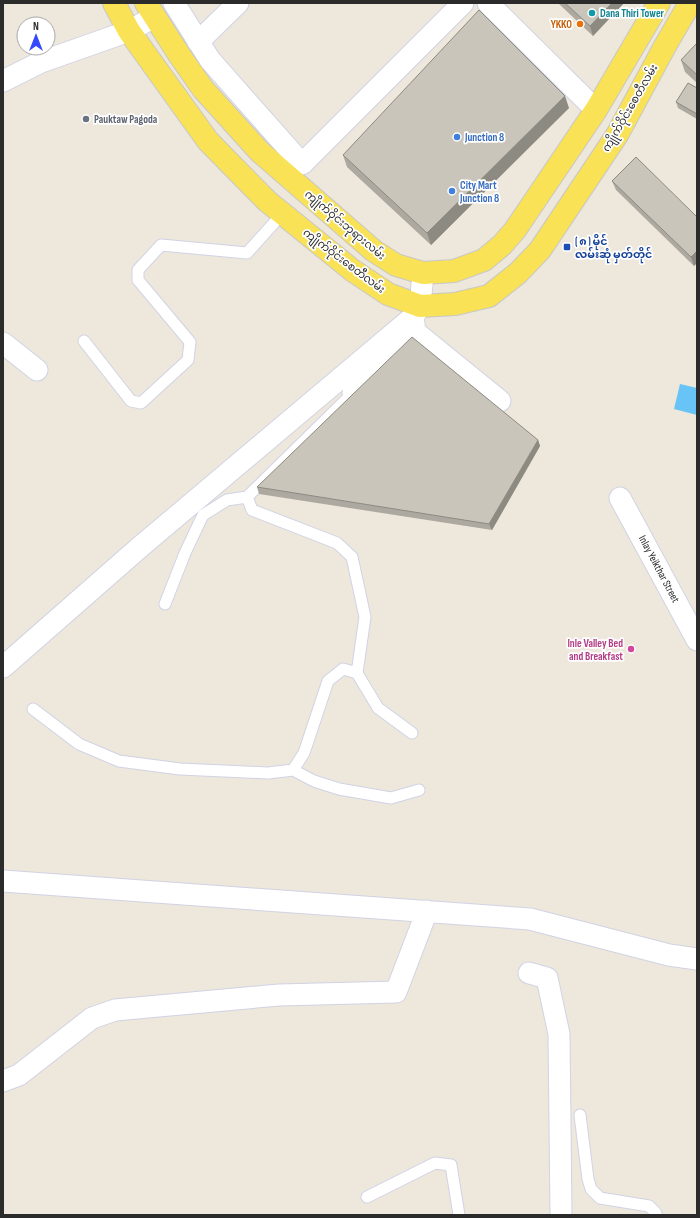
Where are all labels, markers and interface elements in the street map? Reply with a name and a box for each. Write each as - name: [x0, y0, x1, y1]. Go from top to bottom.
- place label: Dana Thiri Tower: [600, 7, 665, 20]
- marker: Dana Thiri Tower: [587, 8, 597, 18]
- north arrow: [16, 16, 56, 56]
- place label: YKKO: [551, 18, 572, 31]
- marker: YKKO: [575, 19, 585, 29]
- text: N: [33, 20, 39, 33]
- street label: ကျိုက်ဝိုင်းစေတီလမ်း: [599, 61, 662, 155]
- place label: Pauktaw Pagoda: [94, 113, 158, 126]
- marker: Pauktaw Pagoda: [81, 114, 91, 124]
- place label: Junction 8: [464, 131, 504, 144]
- marker: Junction 8: [452, 132, 462, 142]
- place label: City Mart Junction 8: [459, 179, 499, 205]
- marker: City Mart Junction 8: [447, 186, 457, 196]
- street label: ကျိုက်ဝိုင်းဘုရားလမ်း: [301, 187, 389, 264]
- street label: ကျိုက်ဝိုင်းစေတီလမ်း: [299, 225, 388, 298]
- place label: ( ၈ ) မိုင် လမ်းဆုံ မှတ်တိုင်: [575, 234, 652, 264]
- marker: ( ၈ ) မိုင် လမ်းဆုံ မှတ်တိုင်: [562, 242, 572, 252]
- street label: Inlay Yeikthar Street: [636, 533, 682, 605]
- place label: Inle Valley Bed and Breakfast: [567, 637, 623, 663]
- marker: Inle Valley Bed and Breakfast: [626, 644, 636, 654]

